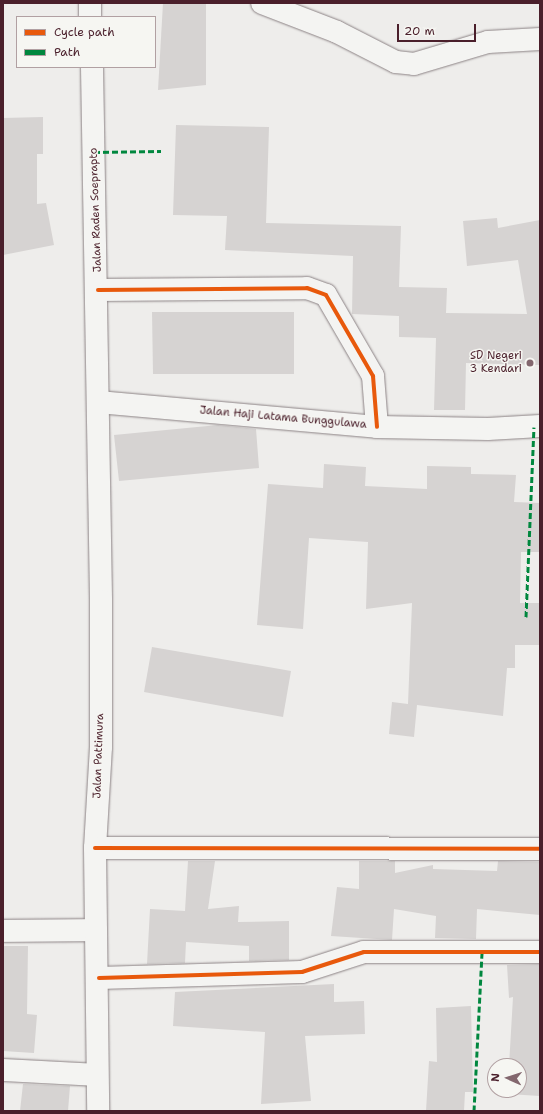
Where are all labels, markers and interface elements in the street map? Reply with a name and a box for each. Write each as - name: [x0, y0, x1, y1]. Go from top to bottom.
- legend: [16, 16, 156, 68]
- scale bar: [399, 16, 478, 42]
- text: 20 m: [404, 23, 435, 39]
- text: Cycle path: [54, 24, 115, 40]
- text: Path: [54, 44, 80, 60]
- street label: Jalan Raden Soeprapto: [87, 147, 105, 273]
- place label: SD Negeri 3 Kendari: [469, 350, 522, 376]
- marker: SD Negeri 3 Kendari: [525, 358, 535, 368]
- street label: Jalan Haji Latama Bunggulawa: [199, 404, 367, 432]
- street label: Jalan Pattimura: [91, 713, 107, 799]
- north arrow: [487, 1058, 527, 1098]
- text: N: [488, 1073, 503, 1082]

